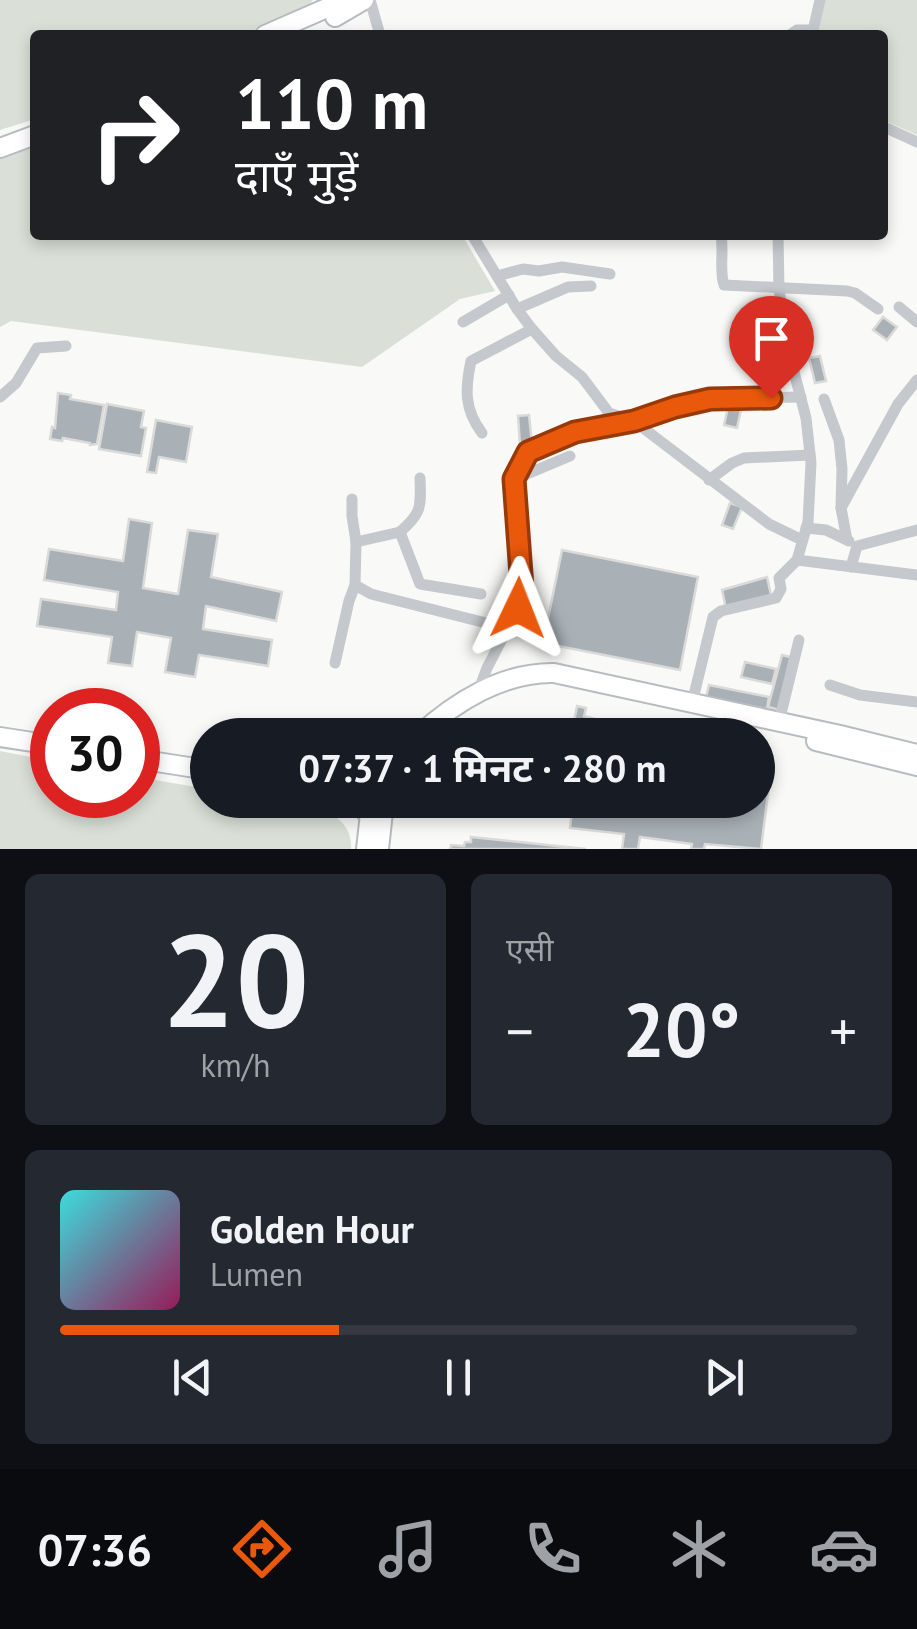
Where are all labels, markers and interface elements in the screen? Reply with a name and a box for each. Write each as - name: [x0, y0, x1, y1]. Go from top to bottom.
- text: 110 m: [235, 58, 428, 148]
- icon: right: [70, 70, 200, 200]
- text: दाएँ मुड़ें: [235, 146, 358, 204]
- pin: [729, 296, 814, 399]
- icon: arrive: [744, 311, 799, 366]
- position arrow: [466, 556, 570, 660]
- speed limit sign: 30: [30, 688, 160, 818]
- text: 07:37 · 1 मिनट · 280 m: [299, 743, 666, 792]
- text: 20: [162, 895, 309, 1063]
- text: एसी: [506, 928, 554, 970]
- text: 20°: [623, 981, 740, 1078]
- text: −: [506, 995, 534, 1066]
- text: +: [829, 995, 857, 1066]
- text: km/h: [200, 1044, 271, 1086]
- text: Golden Hour: [210, 1204, 414, 1253]
- text: Lumen: [210, 1253, 303, 1295]
- icon: previous: [165, 1350, 220, 1405]
- icon: pause: [431, 1350, 486, 1405]
- icon: next: [697, 1350, 752, 1405]
- icon: directions: [227, 1514, 297, 1584]
- icon: music: [373, 1514, 443, 1584]
- icon: phone: [518, 1514, 588, 1584]
- icon: climate: [664, 1514, 734, 1584]
- icon: car: [809, 1514, 879, 1584]
- text: 07:36: [38, 1520, 152, 1578]

